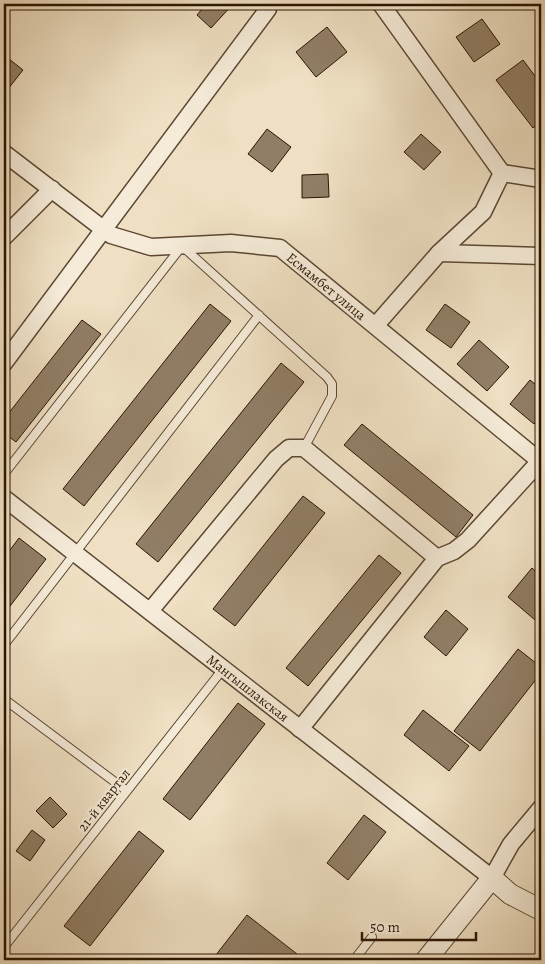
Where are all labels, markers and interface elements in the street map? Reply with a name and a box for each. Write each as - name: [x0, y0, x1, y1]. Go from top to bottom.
- street label: Есмамбет улица: [283, 248, 371, 325]
- street label: Мангышлакская: [203, 650, 293, 726]
- street label: 21-й квартал: [73, 765, 135, 835]
- scale bar: [362, 909, 476, 941]
- text: 50 m: [370, 917, 400, 937]

